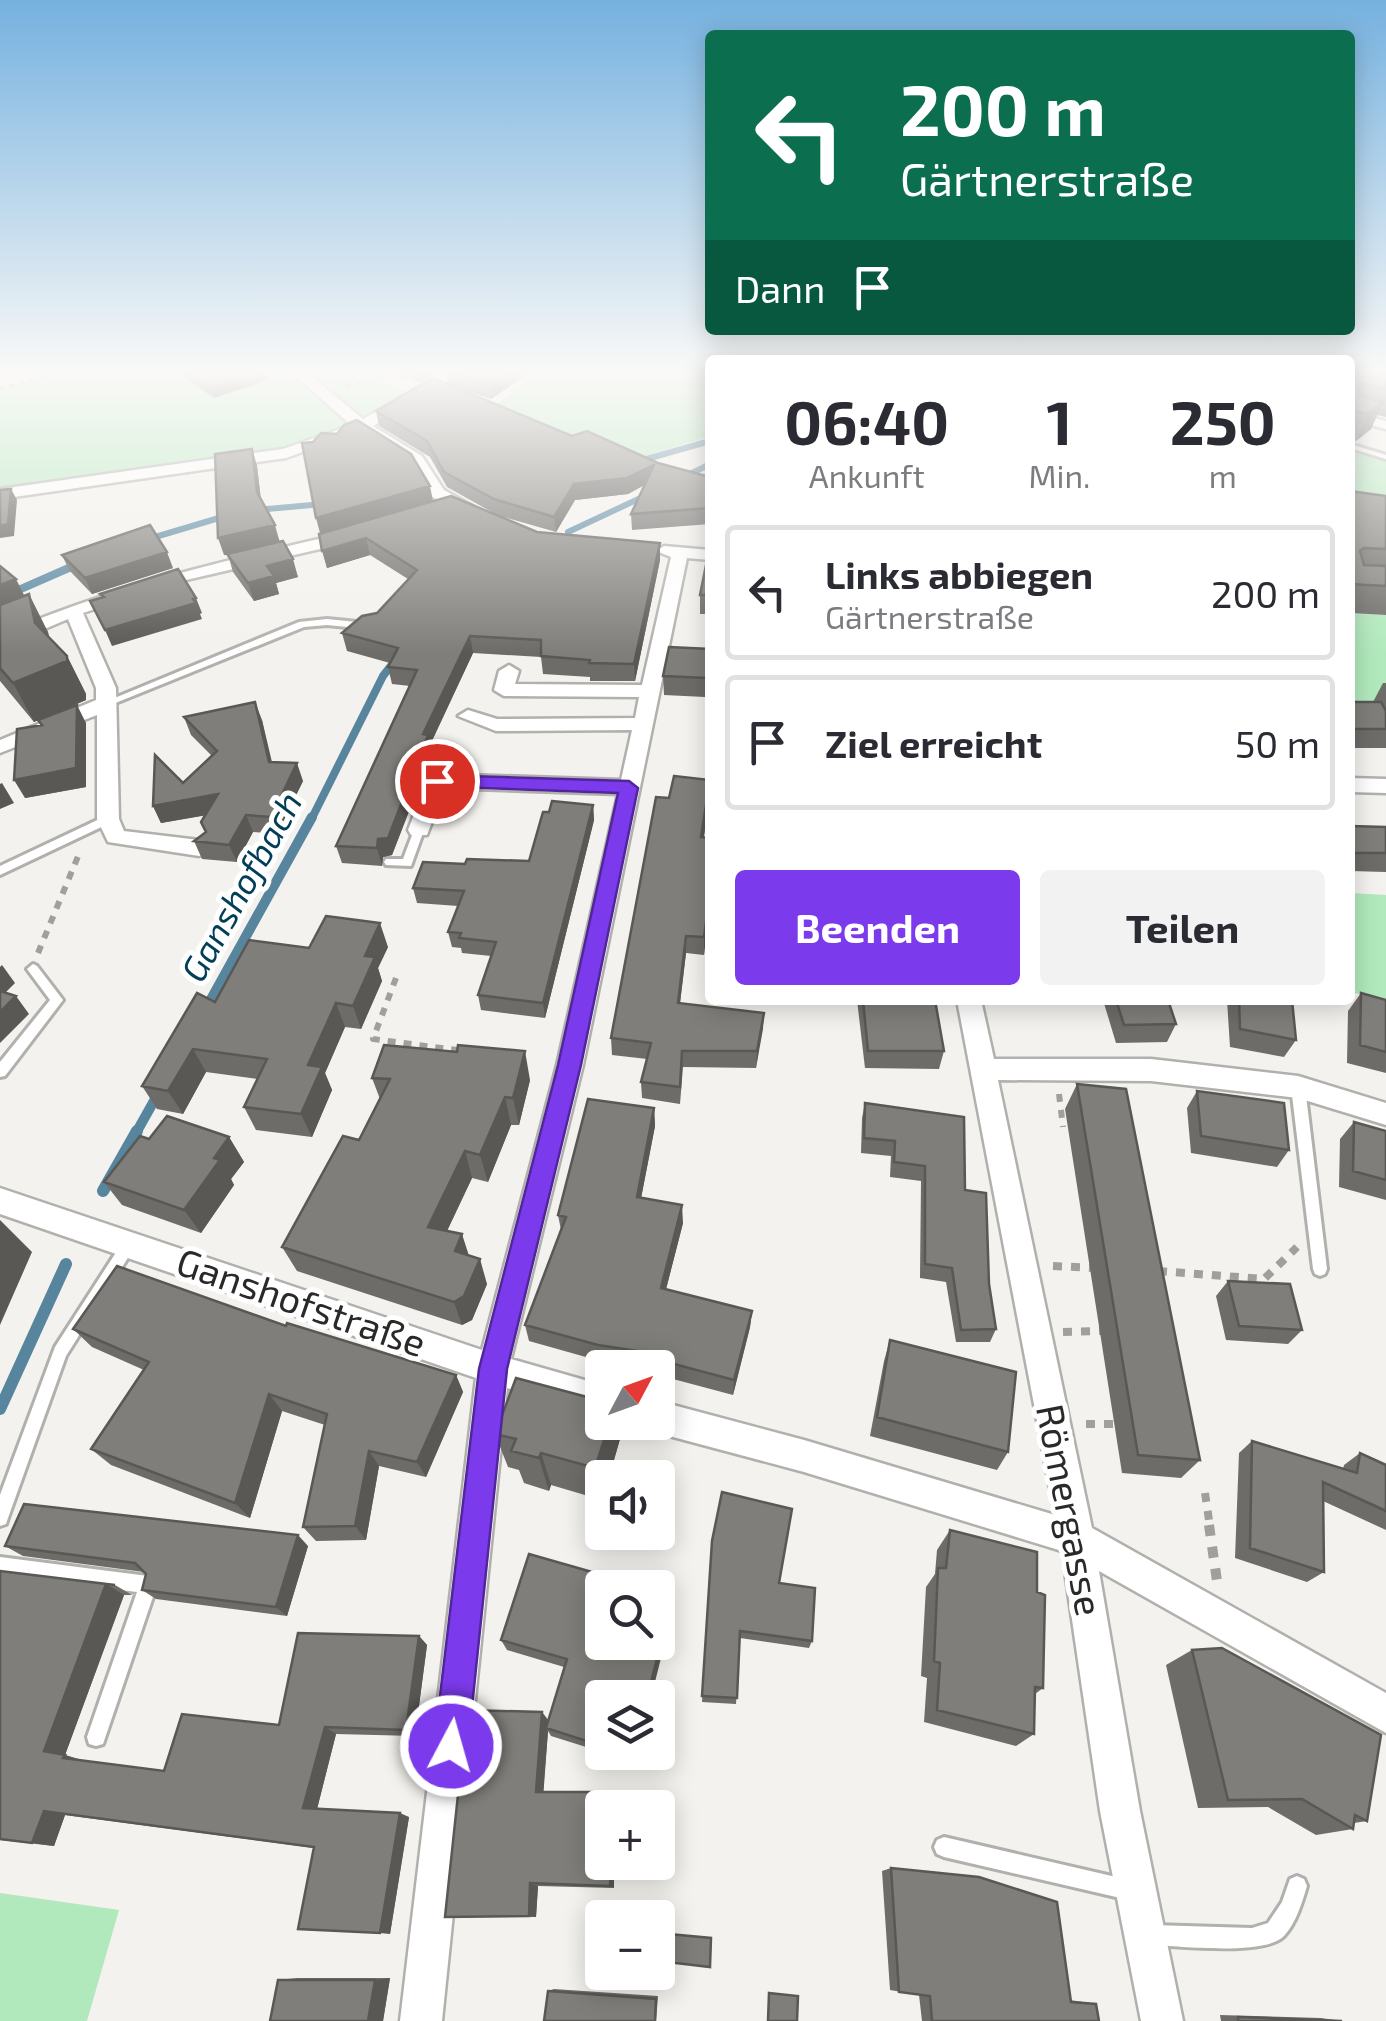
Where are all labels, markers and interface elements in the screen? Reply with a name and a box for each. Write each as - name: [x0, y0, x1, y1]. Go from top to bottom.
- text: 200 m: [900, 66, 1106, 150]
- icon: left: [735, 70, 865, 200]
- text: Gärtnerstraße: [900, 151, 1194, 205]
- icon: arrive: [845, 260, 900, 315]
- text: Dann: [735, 265, 825, 311]
- text: 06:40: [784, 385, 949, 457]
- text: 1: [1046, 385, 1072, 457]
- text: 250: [1170, 385, 1276, 457]
- text: Ankunft: [809, 456, 925, 494]
- text: Min.: [1028, 456, 1090, 494]
- text: m: [1209, 456, 1237, 494]
- text: Links abbiegen: [825, 551, 1093, 597]
- icon: left: [740, 565, 795, 620]
- text: 200 m: [1211, 570, 1320, 616]
- text: Gärtnerstraße: [825, 597, 1034, 635]
- icon: arrive: [740, 715, 795, 770]
- text: Ziel erreicht: [825, 720, 1042, 766]
- text: 50 m: [1235, 720, 1320, 766]
- pin: [395, 739, 480, 824]
- icon: arrive: [410, 754, 465, 809]
- water label: Ganshofbach: [171, 784, 310, 988]
- button: Beenden: [735, 870, 1020, 985]
- button: Teilen: [1040, 870, 1325, 985]
- street label: Ganshofstraße: [171, 1237, 432, 1365]
- north arrow: [585, 1350, 675, 1440]
- map controls: [585, 1350, 675, 1990]
- street label: Römergasse: [1028, 1400, 1114, 1619]
- button: sound: [585, 1460, 675, 1550]
- button: search: [585, 1570, 675, 1660]
- button: layers: [585, 1680, 675, 1770]
- position arrow: [399, 1694, 503, 1798]
- button: +: [585, 1790, 675, 1880]
- button: −: [585, 1900, 675, 1990]

